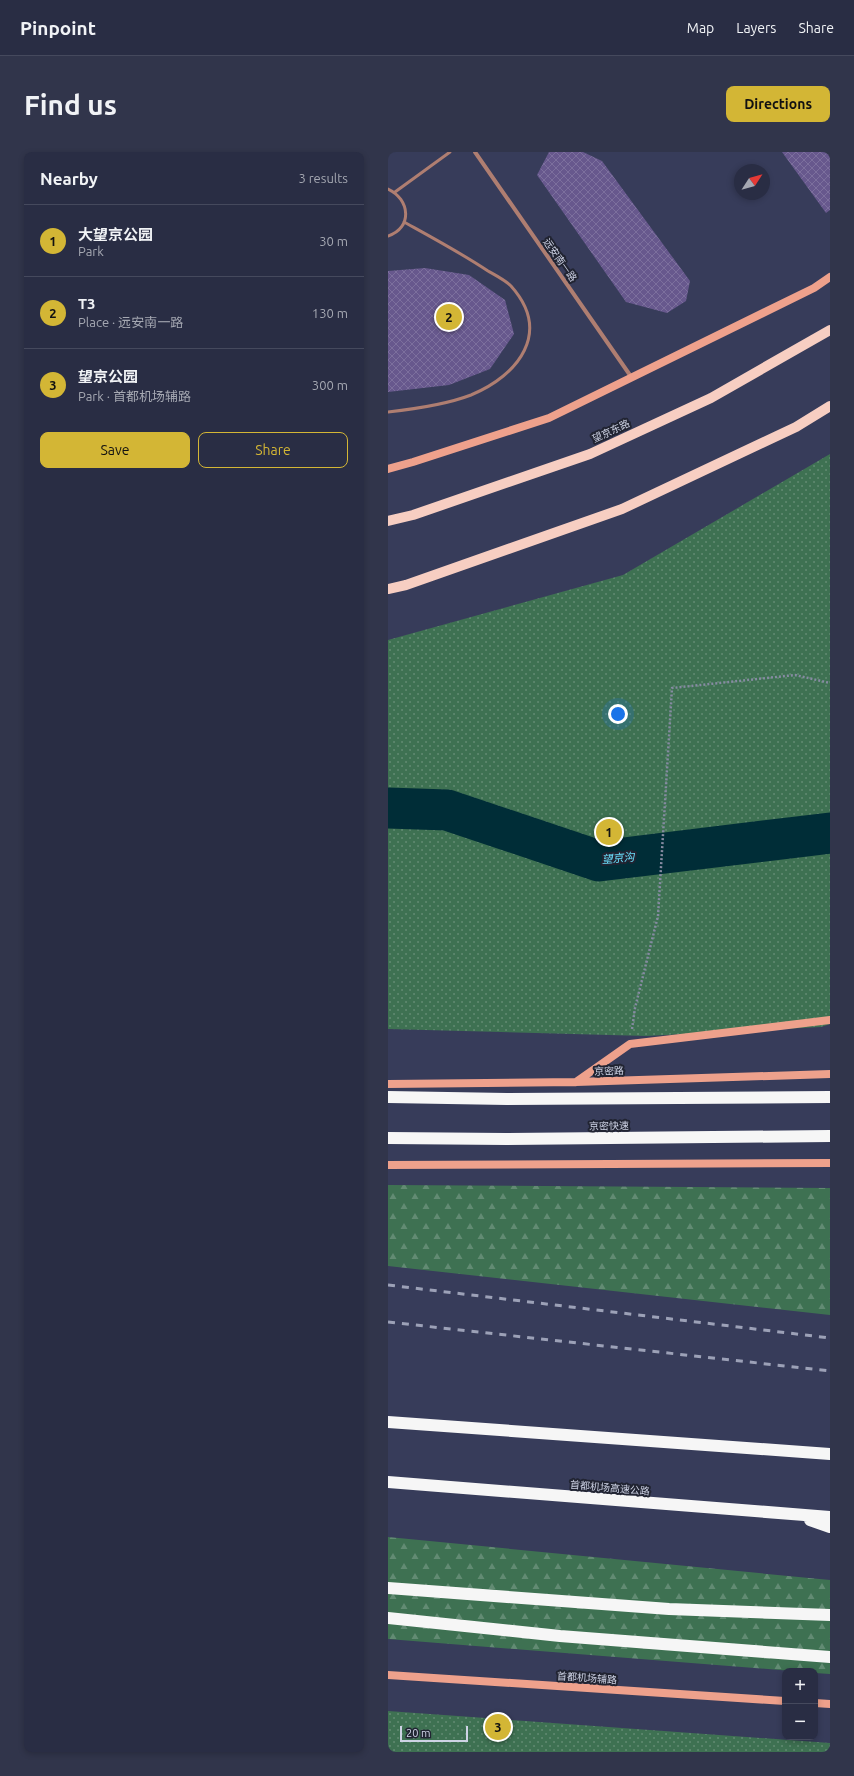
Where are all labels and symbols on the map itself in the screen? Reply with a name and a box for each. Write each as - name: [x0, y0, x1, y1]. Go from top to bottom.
- north arrow: [734, 164, 770, 200]
- street label: 远安南一路: [541, 236, 579, 284]
- pin: 2: [436, 302, 462, 332]
- street label: 望京东路: [591, 418, 631, 444]
- your location: [608, 704, 628, 724]
- pin: 1: [596, 817, 622, 847]
- water label: 望京沟: [601, 850, 636, 865]
- street label: 京密路: [594, 1065, 624, 1077]
- street label: 京密快速: [589, 1120, 629, 1132]
- street label: 首都机场高速公路: [570, 1479, 650, 1497]
- street label: 首都机场辅路: [557, 1670, 617, 1686]
- pin: 3: [485, 1712, 511, 1742]
- scale bar: [400, 1724, 468, 1743]

